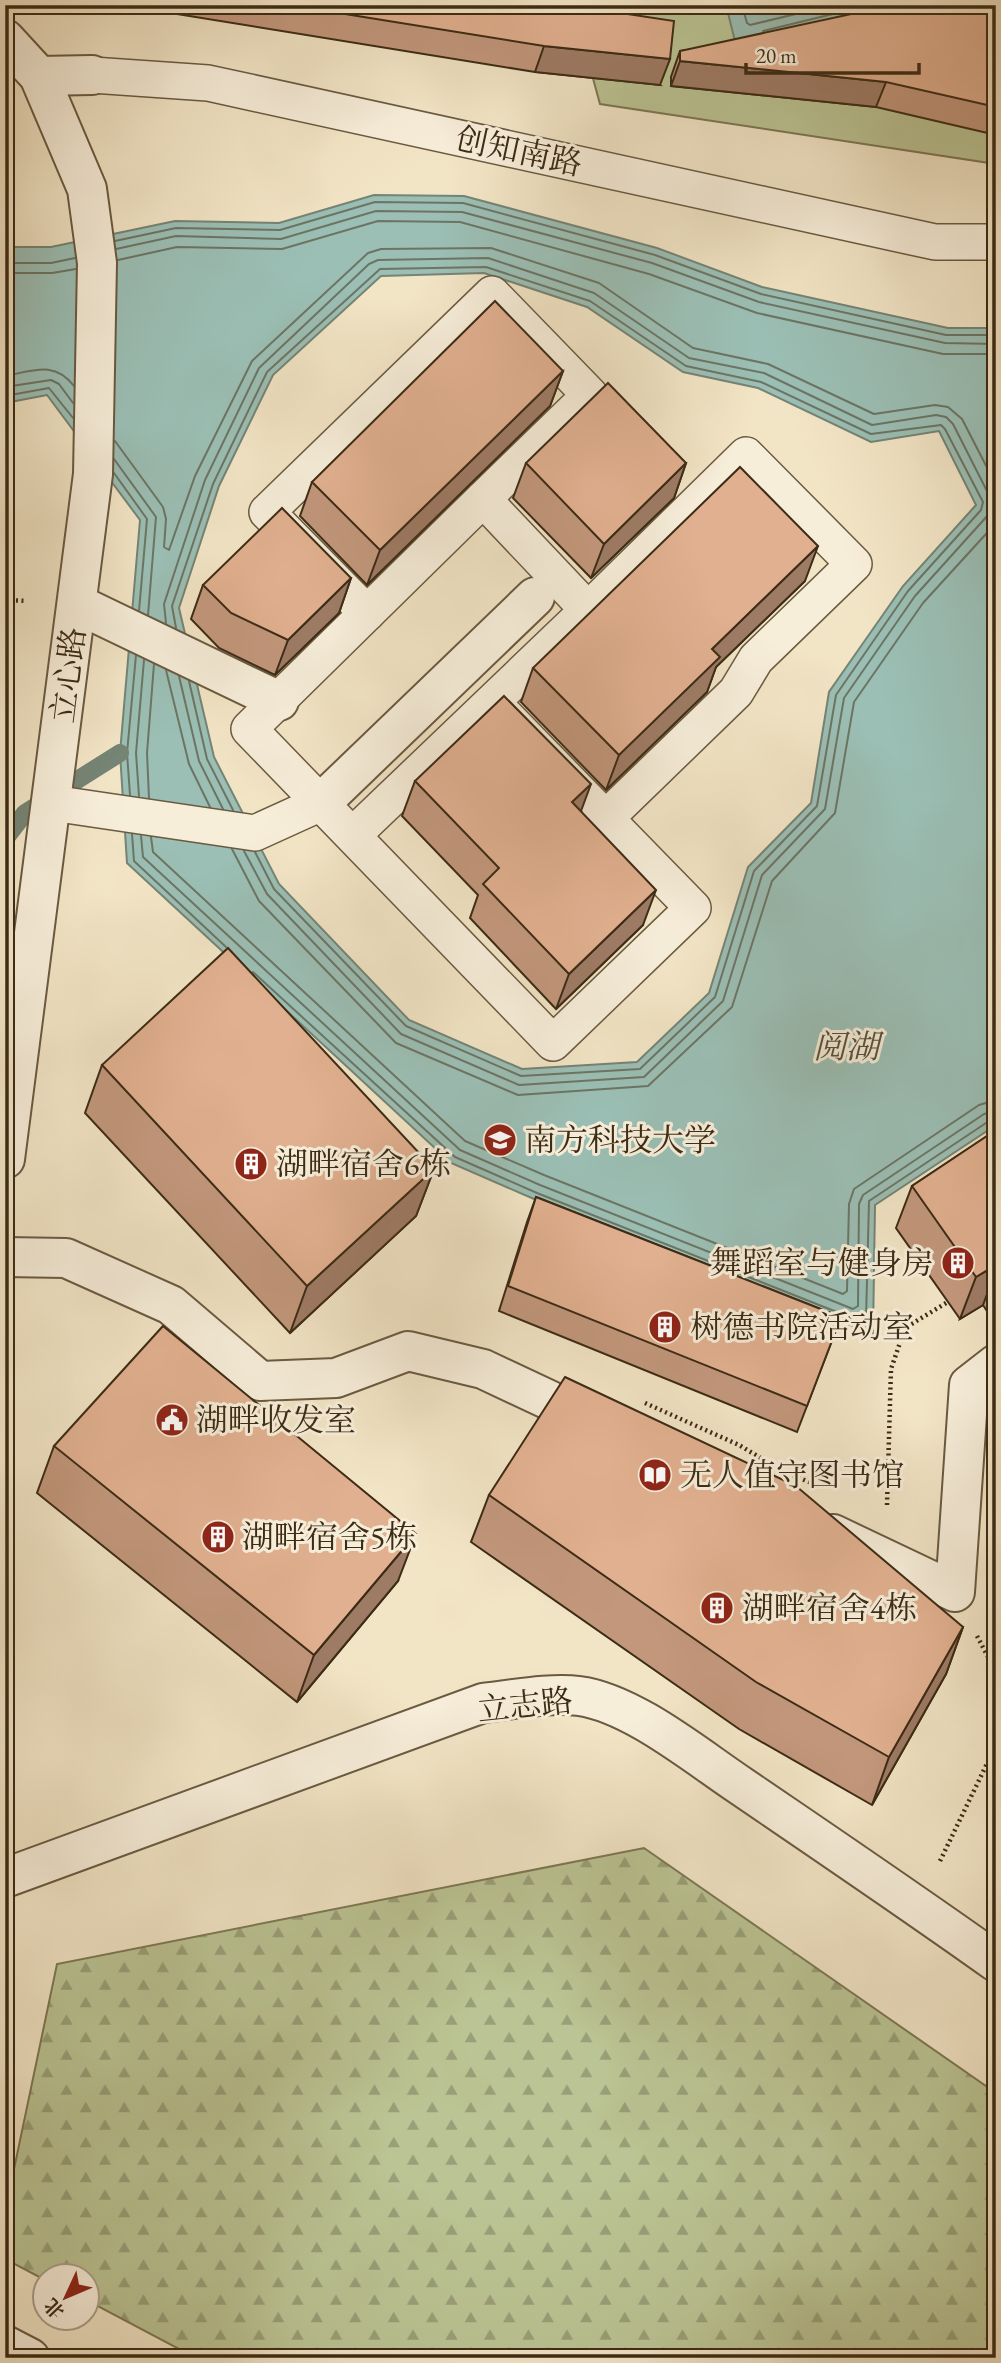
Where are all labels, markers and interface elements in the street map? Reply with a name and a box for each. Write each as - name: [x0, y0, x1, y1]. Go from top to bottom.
- scale bar: [746, 32, 919, 76]
- text: 20 m: [756, 42, 797, 69]
- street label: 创知南路: [452, 117, 586, 185]
- street label: 立心路: [41, 625, 95, 725]
- water label: 阅湖: [813, 1025, 884, 1068]
- place label: 南方科技大学: [524, 1119, 716, 1161]
- school or university icon: 南方科技大学: [481, 1121, 519, 1159]
- place label: 湖畔宿舍6栋: [276, 1143, 451, 1185]
- building icon: 湖畔宿舍6栋: [232, 1145, 270, 1183]
- place label: 舞蹈室与健身房: [710, 1242, 934, 1284]
- building icon: 舞蹈室与健身房: [939, 1244, 977, 1282]
- place label: 树德书院活动室: [690, 1306, 914, 1348]
- building icon: 树德书院活动室: [646, 1308, 684, 1346]
- place label: 湖畔收发室: [196, 1399, 356, 1441]
- public building icon: 湖畔收发室: [153, 1401, 191, 1439]
- place label: 无人值守图书馆: [680, 1454, 904, 1496]
- library icon: 无人值守图书馆: [636, 1456, 674, 1494]
- place label: 湖畔宿舍5栋: [242, 1516, 417, 1558]
- building icon: 湖畔宿舍5栋: [199, 1518, 237, 1556]
- place label: 湖畔宿舍4栋: [742, 1587, 917, 1629]
- building icon: 湖畔宿舍4栋: [698, 1589, 736, 1627]
- street label: 立志路: [475, 1679, 575, 1731]
- north arrow: [32, 2262, 102, 2332]
- text: 北: [39, 2293, 70, 2324]

